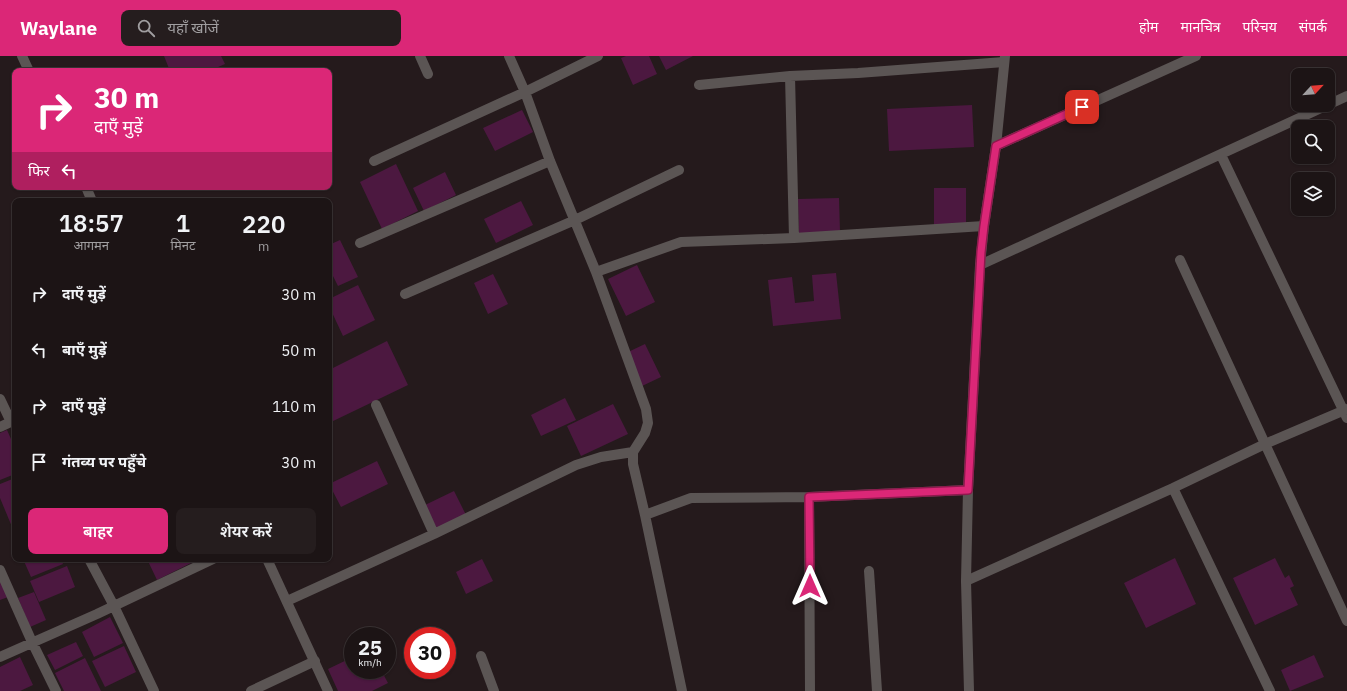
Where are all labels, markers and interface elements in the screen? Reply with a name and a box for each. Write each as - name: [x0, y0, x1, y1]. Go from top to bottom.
- search box: [121, 10, 401, 46]
- text: Waylane: [20, 16, 97, 40]
- icon: search: [135, 17, 157, 39]
- text: यहाँ खोजें: [167, 18, 219, 37]
- text: होम: [1139, 18, 1158, 36]
- text: मानचित्र: [1180, 18, 1221, 36]
- text: परिचय: [1243, 18, 1277, 36]
- text: संपर्क: [1299, 18, 1327, 36]
- north arrow: [1291, 68, 1335, 112]
- map controls: [1291, 68, 1335, 216]
- text: 30 m: [94, 79, 159, 116]
- icon: right: [28, 84, 80, 136]
- pin: [1065, 90, 1099, 124]
- icon: arrive: [1071, 96, 1093, 118]
- text: दाएँ मुड़ें: [94, 115, 143, 138]
- button: search: [1291, 120, 1335, 164]
- icon: left: [58, 160, 80, 182]
- text: फिर: [28, 161, 50, 180]
- button: layers: [1291, 172, 1335, 216]
- text: 18:57: [59, 207, 124, 239]
- text: 1: [176, 207, 190, 239]
- text: 220: [242, 208, 285, 240]
- text: आगमन: [73, 237, 109, 254]
- text: मिनट: [171, 237, 195, 254]
- text: m: [258, 238, 269, 255]
- icon: right: [28, 283, 50, 305]
- text: दाएँ मुड़ें: [62, 284, 106, 303]
- text: 30 m: [281, 285, 316, 304]
- icon: left: [28, 339, 50, 361]
- text: बाएँ मुड़ें: [62, 340, 107, 359]
- text: 50 m: [281, 341, 316, 360]
- icon: right: [28, 395, 50, 417]
- text: दाएँ मुड़ें: [62, 396, 106, 415]
- text: 110 m: [272, 397, 316, 416]
- icon: arrive: [28, 451, 50, 473]
- text: गंतव्य पर पहुँचे: [62, 452, 146, 471]
- text: 30 m: [281, 453, 316, 472]
- button: बाहर: [28, 508, 168, 554]
- button: शेयर करें: [176, 508, 316, 554]
- position arrow: [789, 565, 831, 607]
- speed limit sign: 30: [404, 627, 456, 679]
- text: 25: [358, 634, 382, 661]
- text: km/h: [358, 656, 382, 669]

